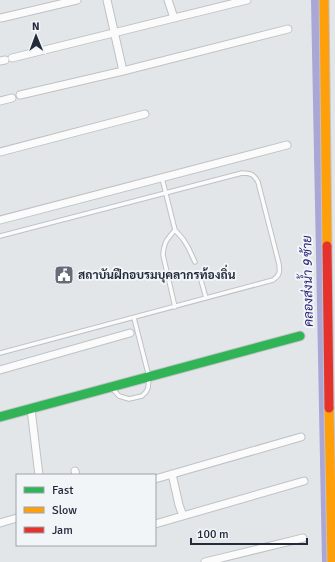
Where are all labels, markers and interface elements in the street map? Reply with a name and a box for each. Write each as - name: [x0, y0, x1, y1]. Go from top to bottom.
- north arrow: [16, 16, 56, 56]
- text: N: [32, 20, 40, 33]
- water label: คลองส่งน้ำ 9 ซ้าย: [294, 235, 317, 327]
- public building icon: สถาบันฝึกอบรมบุคลากรท้องถิ่น: [53, 264, 75, 286]
- place label: สถาบันฝึกอบรมบุคลากรท้องถิ่น: [78, 264, 236, 283]
- legend: [16, 474, 156, 546]
- text: Fast: [52, 483, 73, 498]
- text: Slow: [52, 503, 77, 518]
- scale bar: [191, 520, 307, 546]
- text: Jam: [52, 523, 73, 538]
- text: 100 m: [197, 527, 229, 542]

